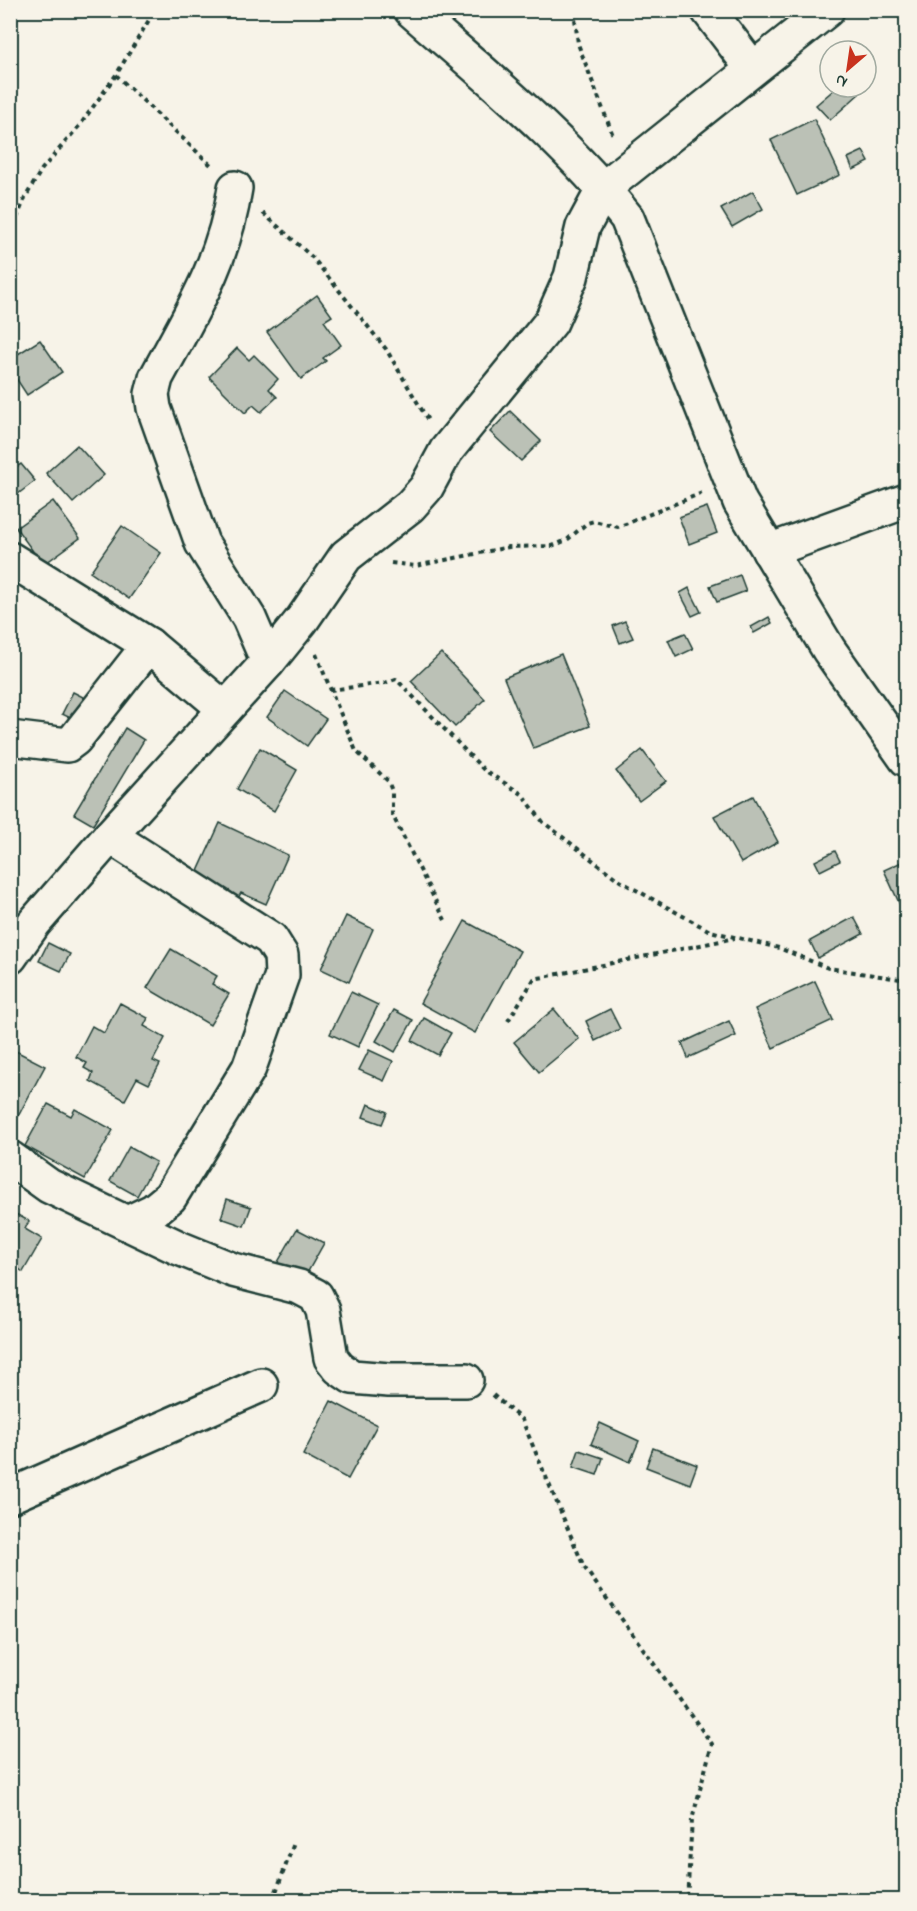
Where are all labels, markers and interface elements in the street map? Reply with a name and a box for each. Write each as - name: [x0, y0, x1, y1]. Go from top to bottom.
- north arrow: [818, 39, 878, 99]
- text: N: [831, 67, 852, 93]

